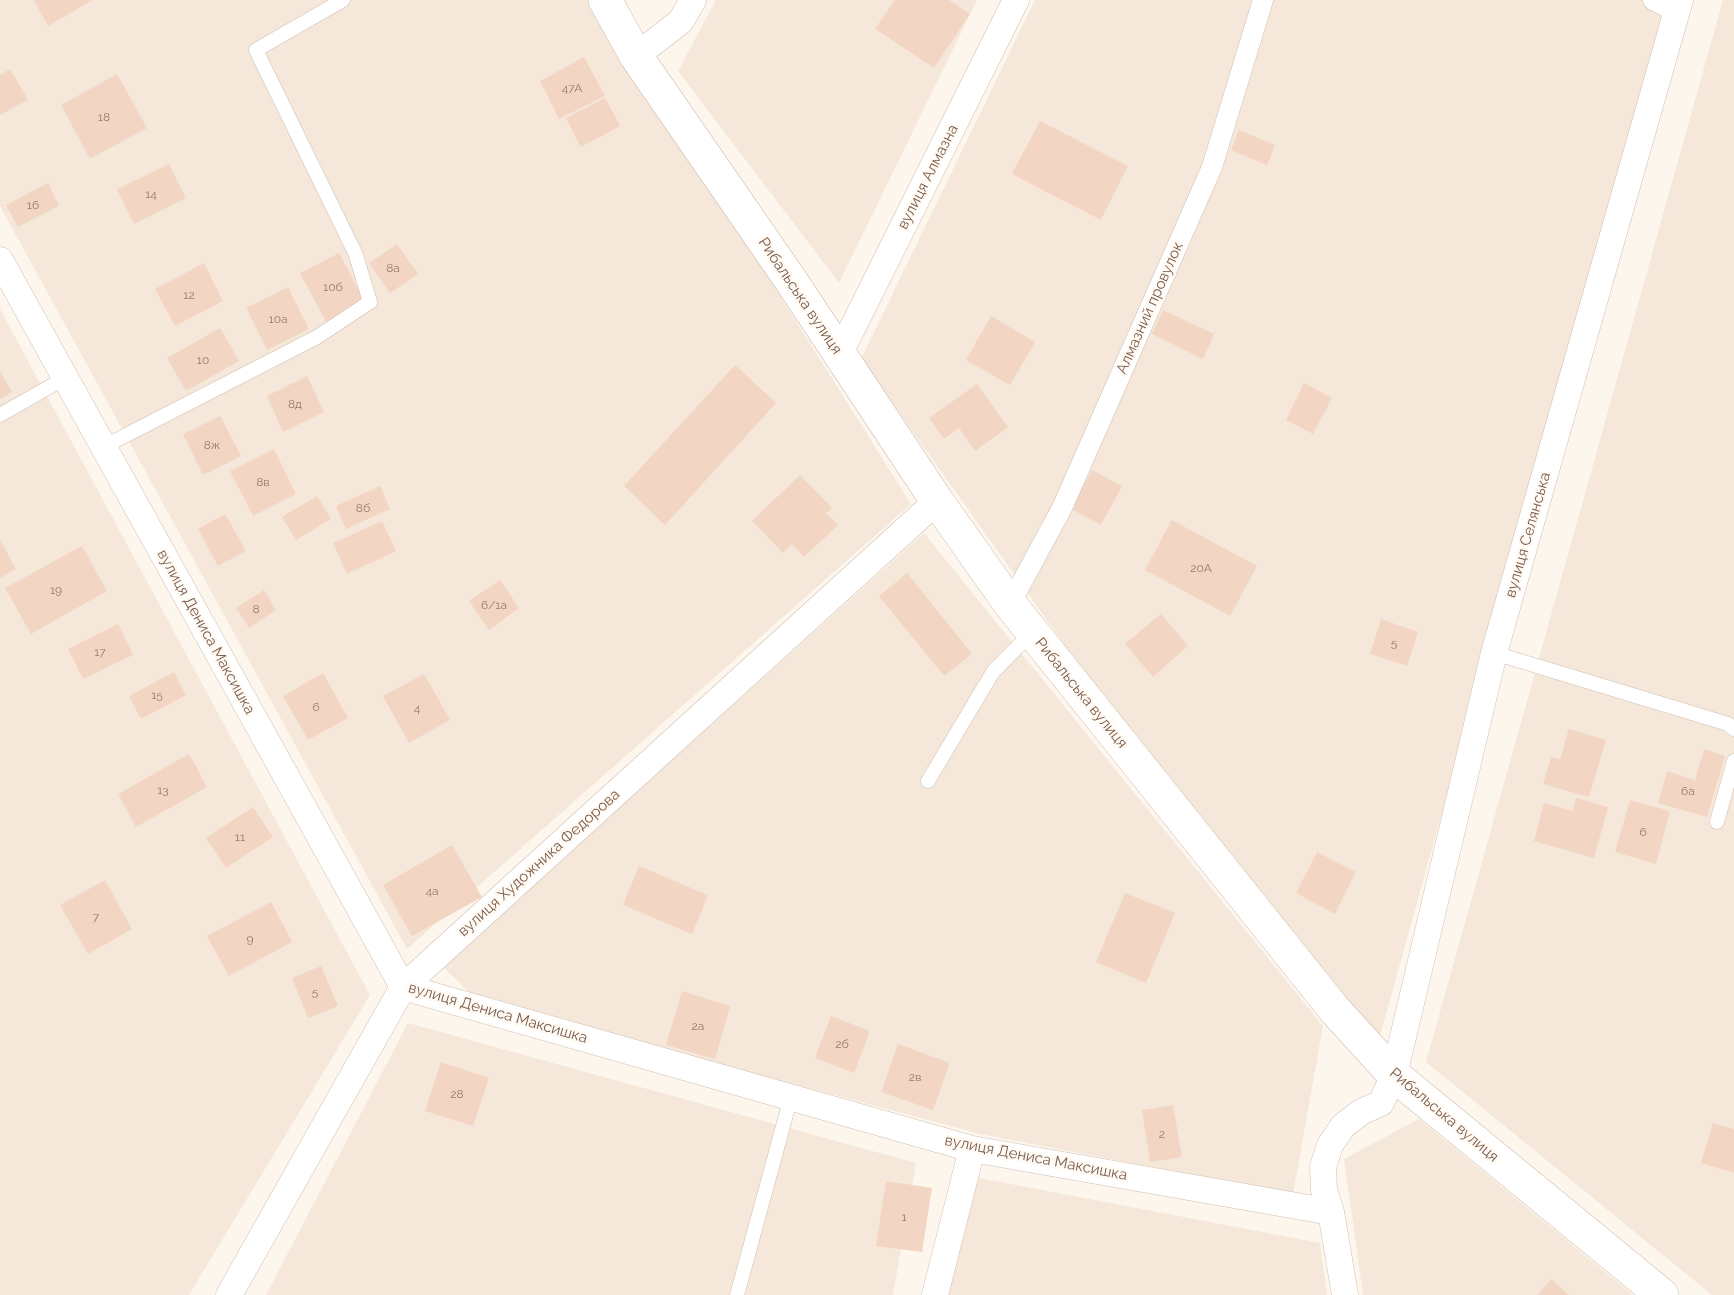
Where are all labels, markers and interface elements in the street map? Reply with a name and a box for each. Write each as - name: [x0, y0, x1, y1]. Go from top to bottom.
- house number: 47А: [562, 81, 582, 95]
- house number: 18: [98, 110, 110, 124]
- street label: вулиця Алмазна: [894, 122, 962, 232]
- house number: 14: [145, 187, 157, 201]
- house number: 16: [27, 198, 39, 212]
- street label: Рибальська вулиця: [754, 234, 846, 358]
- street label: Алмазний провулок: [1113, 239, 1187, 377]
- house number: 8а: [386, 261, 400, 275]
- house number: 10б: [323, 280, 343, 294]
- house number: 12: [183, 288, 195, 302]
- house number: 10а: [268, 312, 288, 326]
- house number: 10: [197, 353, 209, 367]
- house number: 8д: [288, 397, 302, 411]
- house number: 8ж: [204, 438, 220, 452]
- street label: вулиця Селянська: [1501, 470, 1555, 600]
- house number: 8в: [256, 475, 270, 489]
- house number: 8б: [356, 501, 370, 515]
- street label: вулиця Дениса Максишка: [153, 547, 259, 717]
- house number: 20A: [1190, 561, 1212, 575]
- house number: 19: [50, 583, 62, 597]
- house number: 6/1а: [481, 598, 507, 612]
- house number: 8: [252, 602, 260, 616]
- street label: Рибальська вулиця: [1031, 634, 1131, 752]
- house number: 5: [1391, 636, 1397, 650]
- house number: 17: [94, 645, 106, 659]
- house number: 15: [151, 688, 163, 702]
- house number: 6: [312, 700, 320, 714]
- house number: 4: [414, 701, 420, 715]
- house number: 13: [157, 783, 169, 797]
- house number: 6а: [1681, 784, 1695, 798]
- street label: вулиця Художника Федорова: [454, 786, 624, 940]
- house number: 6: [1639, 825, 1647, 839]
- house number: 11: [235, 830, 245, 844]
- house number: 4а: [425, 884, 439, 898]
- house number: 7: [93, 910, 99, 924]
- house number: 9: [246, 932, 254, 946]
- street label: вулиця Дениса Максишка: [406, 979, 590, 1047]
- house number: 5: [312, 985, 318, 999]
- house number: 2а: [692, 1019, 704, 1033]
- house number: 2б: [835, 1037, 849, 1051]
- street label: Рибальська вулиця: [1386, 1064, 1502, 1166]
- house number: 2в: [909, 1070, 921, 1084]
- house number: 28: [450, 1087, 464, 1101]
- house number: 2: [1159, 1127, 1165, 1141]
- street label: вулиця Дениса Максишка: [943, 1131, 1129, 1185]
- house number: 1: [901, 1210, 907, 1224]

